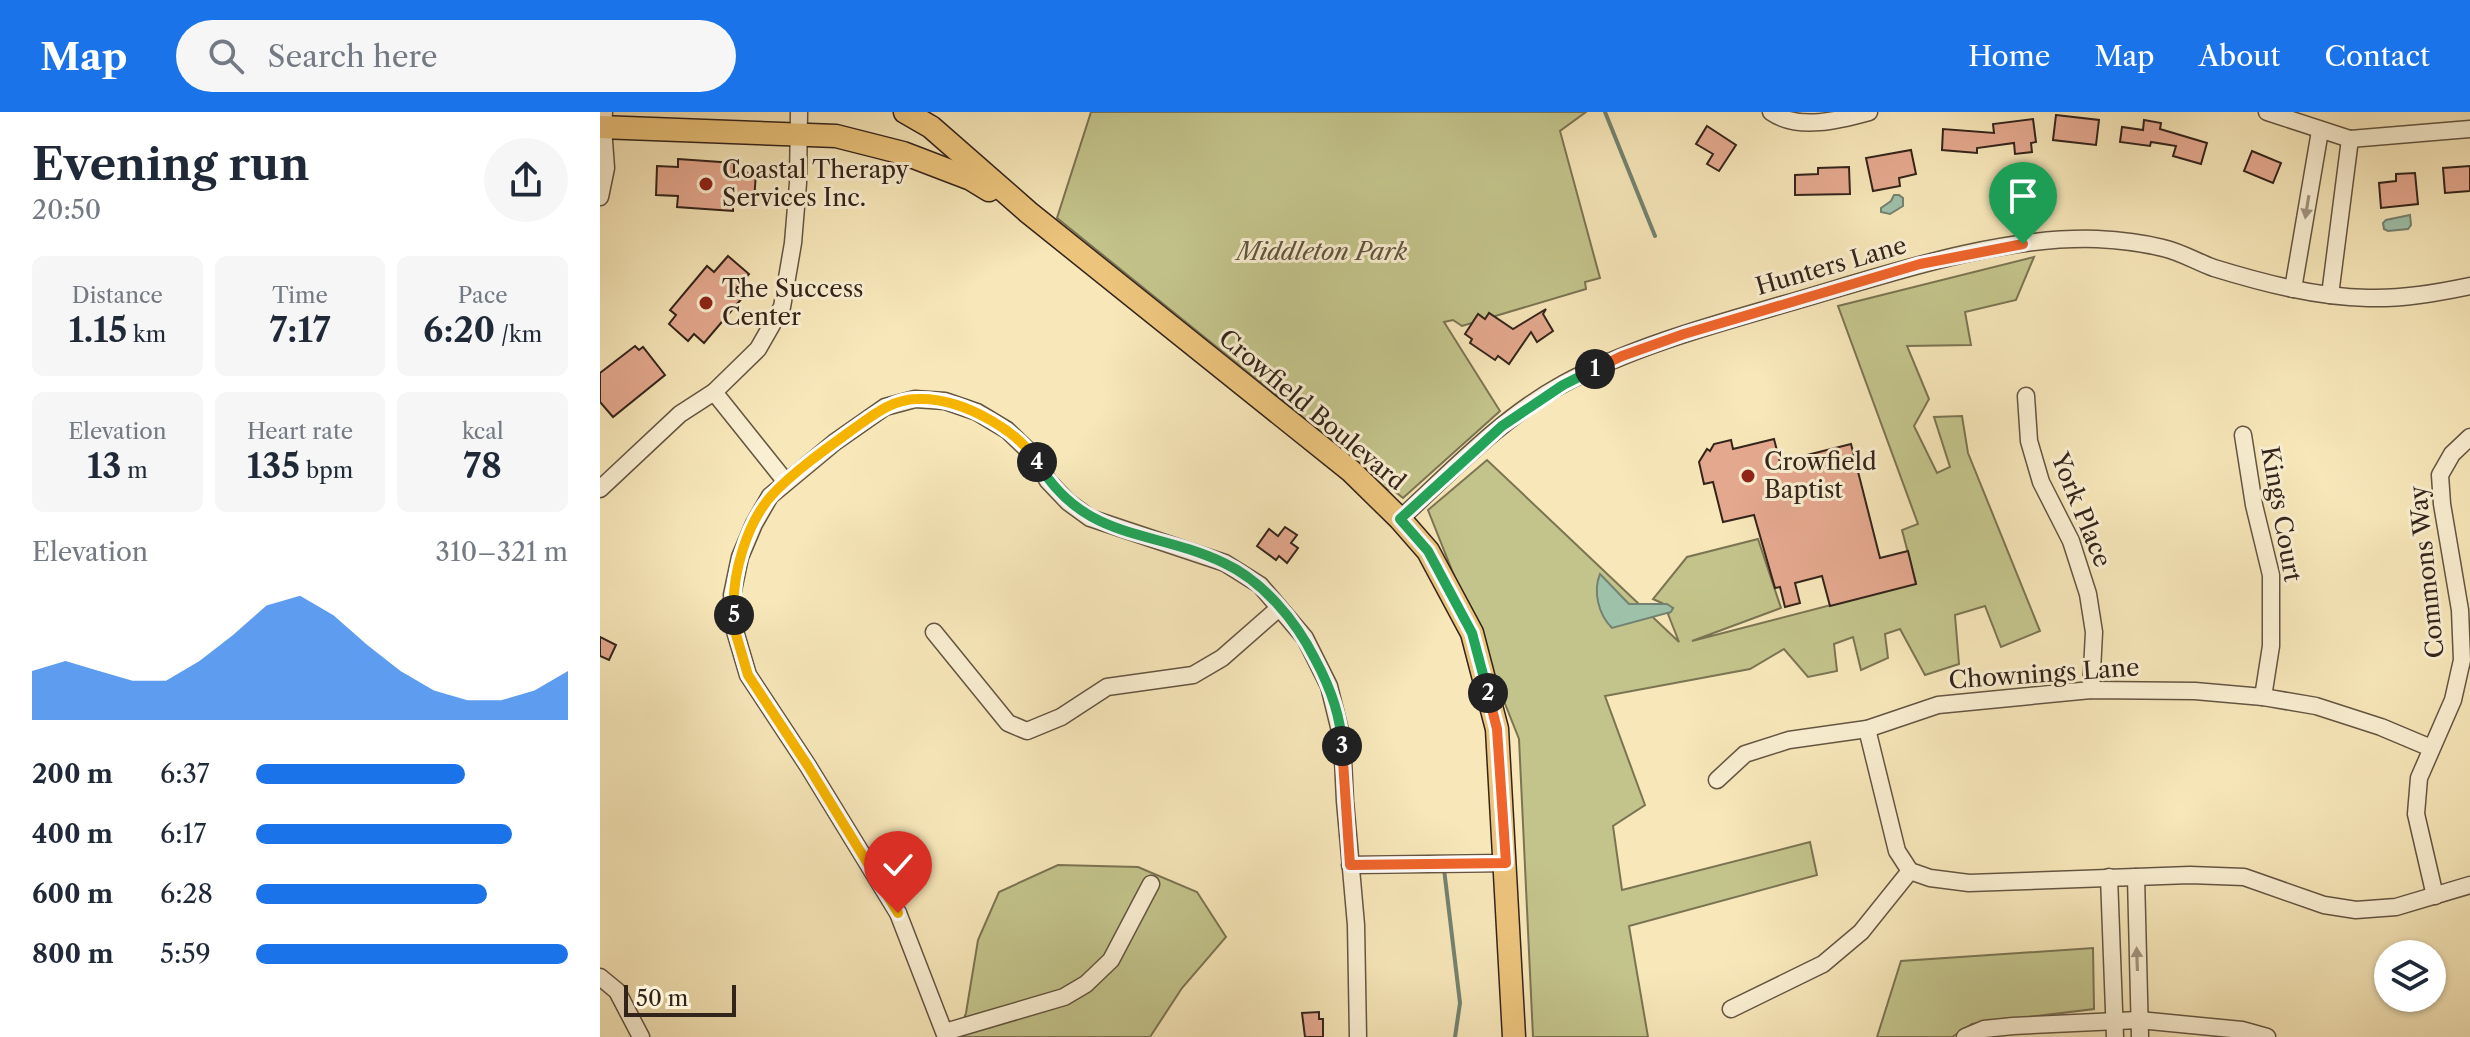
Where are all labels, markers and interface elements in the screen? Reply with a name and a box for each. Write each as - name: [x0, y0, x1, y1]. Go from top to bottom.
- search box: [176, 20, 736, 92]
- text: Map: [40, 33, 128, 80]
- icon: search: [204, 34, 248, 78]
- text: Search here: [268, 38, 438, 75]
- text: Home: [1968, 39, 2050, 73]
- text: Map: [2094, 39, 2154, 73]
- text: About: [2198, 39, 2280, 73]
- text: Contact: [2324, 39, 2430, 73]
- text: Evening run: [32, 137, 309, 191]
- button: share: [484, 138, 568, 222]
- place label: Coastal Therapy Services Inc.: [722, 155, 910, 212]
- pin: [1989, 162, 2057, 244]
- icon: arrive: [2001, 174, 2045, 218]
- marker: Coastal Therapy Services Inc.: [697, 175, 715, 193]
- text: 20:50: [32, 194, 101, 226]
- one-way arrow: [2300, 195, 2313, 220]
- street label: Hunters Lane: [1752, 230, 1910, 301]
- park label: Middleton Park: [1234, 237, 1408, 266]
- place label: The Success Center: [722, 274, 864, 331]
- text: Distance: [72, 282, 163, 309]
- text: Time: [272, 282, 328, 309]
- text: Pace: [458, 282, 508, 309]
- marker: The Success Center: [697, 294, 715, 312]
- text: 1.15: [68, 309, 127, 351]
- text: 7:17: [270, 309, 330, 351]
- text: 6:20: [423, 309, 495, 351]
- text: km: [127, 321, 166, 348]
- text: /km: [495, 321, 542, 348]
- street label: Crowfield Boulevard: [1213, 323, 1412, 496]
- pin: 1: [1575, 349, 1615, 389]
- text: 1: [1590, 355, 1600, 382]
- text: Elevation: [68, 418, 166, 445]
- text: Heart rate: [247, 418, 353, 445]
- text: kcal: [462, 418, 503, 445]
- pin: 4: [1017, 442, 1057, 482]
- street label: Kings Court: [2255, 444, 2308, 584]
- text: 13: [87, 445, 121, 487]
- text: 135: [247, 445, 300, 487]
- text: 78: [463, 445, 502, 487]
- place label: Crowfield Baptist: [1764, 447, 1877, 504]
- text: 4: [1030, 448, 1044, 475]
- street label: York Place: [2045, 448, 2117, 571]
- text: m: [121, 457, 148, 484]
- text: bpm: [300, 457, 353, 484]
- marker: Crowfield Baptist: [1739, 467, 1757, 485]
- street label: Commons Way: [2403, 484, 2450, 660]
- text: Elevation: [32, 536, 148, 568]
- text: 310–321 m: [436, 536, 568, 568]
- pin: 5: [714, 595, 754, 635]
- text: 5: [728, 601, 740, 628]
- street label: Chownings Lane: [1948, 652, 2140, 695]
- pin: 2: [1468, 673, 1508, 713]
- text: 2: [1482, 679, 1495, 706]
- pin: 3: [1322, 726, 1362, 766]
- text: 3: [1336, 732, 1348, 759]
- text: 200 m: [32, 758, 113, 790]
- text: 6:37: [160, 758, 210, 790]
- text: 400 m: [32, 818, 113, 850]
- text: 6:17: [160, 818, 206, 850]
- pin: [864, 831, 932, 913]
- icon: check: [876, 843, 920, 887]
- text: 600 m: [32, 878, 113, 910]
- text: 6:28: [160, 878, 213, 910]
- text: 800 m: [32, 938, 114, 970]
- text: 5:59: [160, 938, 211, 970]
- map controls: [2374, 940, 2446, 1012]
- button: layers: [2374, 940, 2446, 1012]
- one-way arrow: [2131, 946, 2144, 971]
- scale bar: [624, 981, 736, 1017]
- text: 50 m: [636, 985, 688, 1012]

